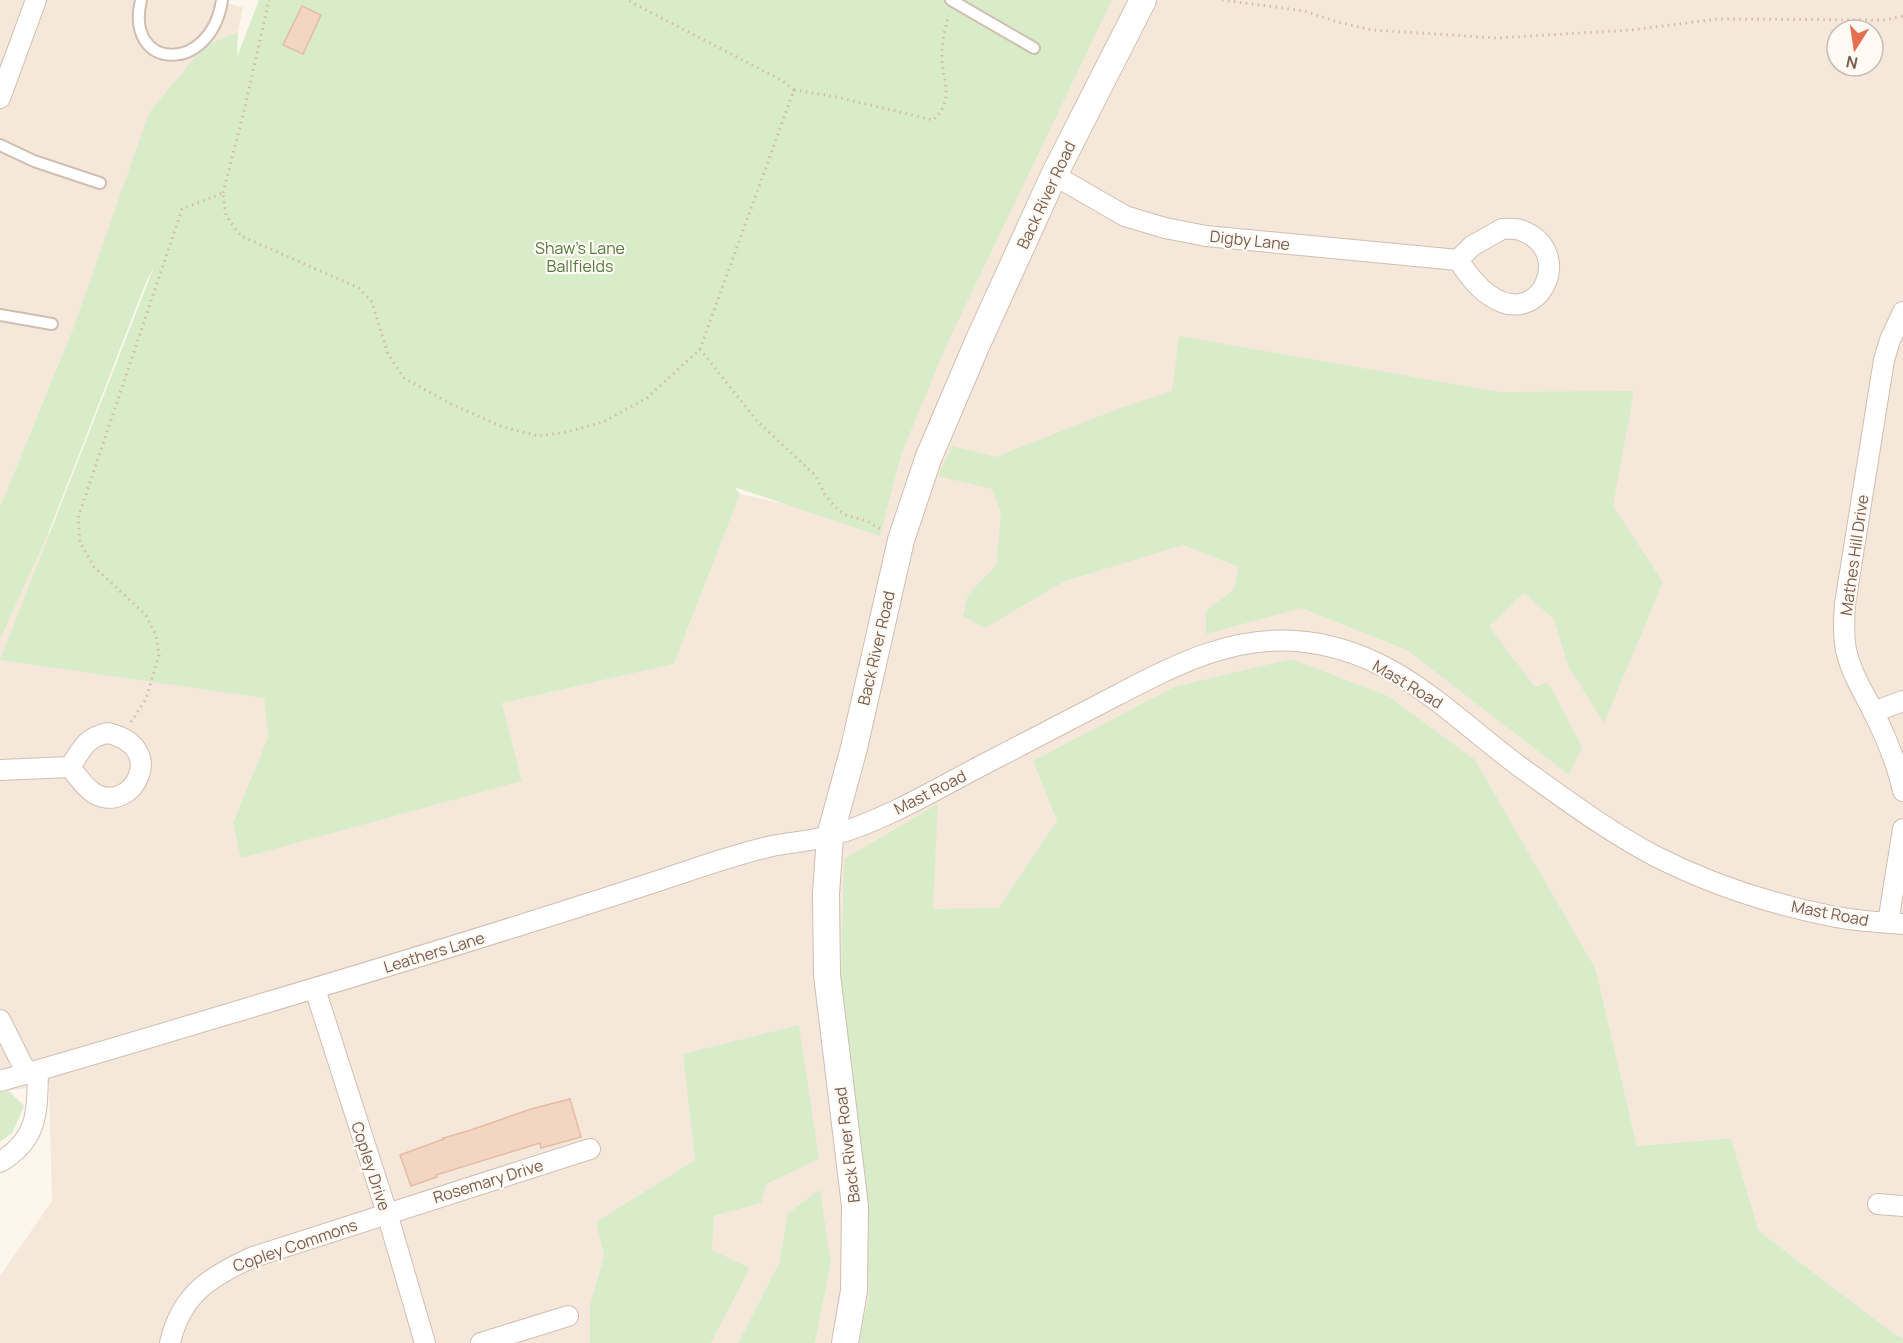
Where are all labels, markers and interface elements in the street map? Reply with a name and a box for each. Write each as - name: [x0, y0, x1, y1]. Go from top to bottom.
- north arrow: [1825, 18, 1885, 78]
- text: N: [1844, 51, 1860, 75]
- street label: Back River Road: [1011, 138, 1081, 252]
- street label: Digby Lane: [1209, 225, 1291, 255]
- park label: Shaw’s Lane Ballfields: [535, 237, 625, 277]
- street label: Mathes Hill Drive: [1835, 493, 1873, 617]
- street label: Back River Road: [852, 589, 900, 707]
- street label: Mast Road: [1369, 654, 1447, 714]
- street label: Mast Road: [890, 764, 970, 820]
- street label: Mast Road: [1789, 895, 1871, 931]
- street label: Leathers Lane: [381, 926, 487, 978]
- street label: Back River Road: [829, 1086, 865, 1204]
- street label: Copley Drive: [346, 1119, 396, 1213]
- street label: Rosemary Drive: [430, 1154, 546, 1208]
- street label: Copley Commons: [230, 1213, 360, 1277]

